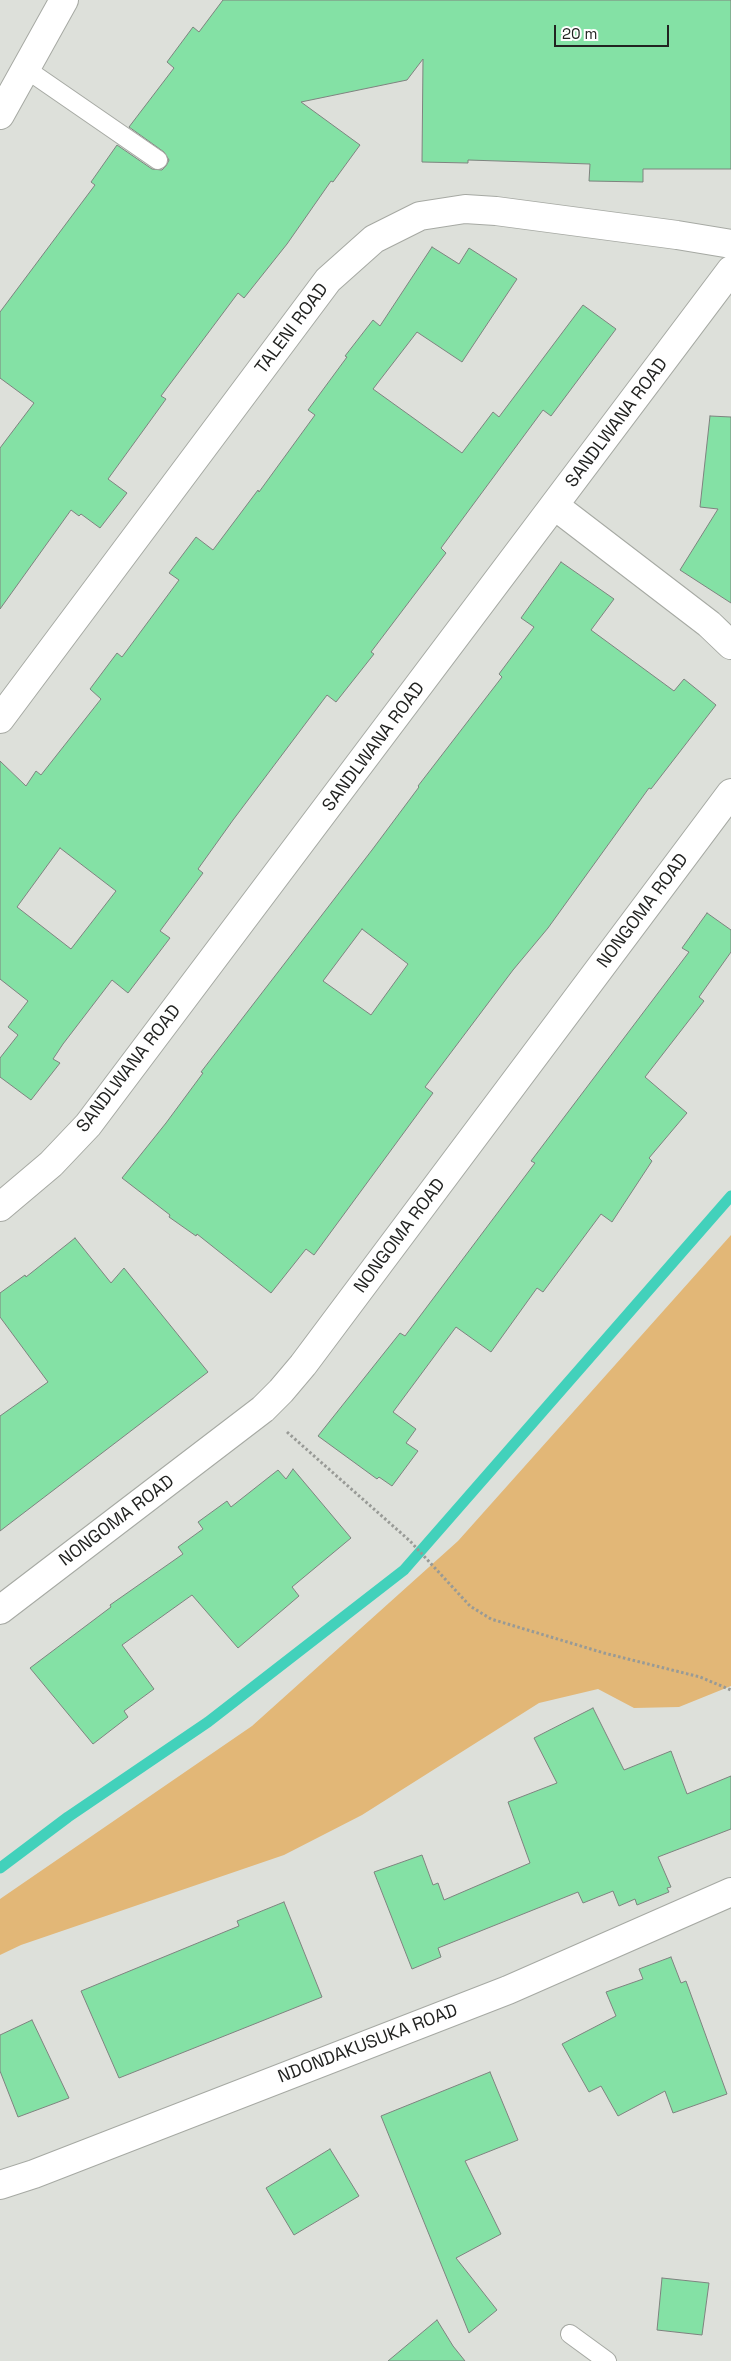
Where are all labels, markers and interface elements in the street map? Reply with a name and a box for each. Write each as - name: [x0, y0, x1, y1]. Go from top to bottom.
- scale bar: [556, 15, 671, 47]
- text: 20 m: [562, 24, 597, 43]
- street label: TALENI ROAD: [251, 279, 333, 379]
- street label: SANDLWANA ROAD: [561, 354, 673, 492]
- street label: SANDLWANA ROAD: [318, 678, 430, 816]
- street label: NONGOMA ROAD: [593, 849, 693, 973]
- street label: SANDLWANA ROAD: [72, 1001, 186, 1137]
- street label: NONGOMA ROAD: [350, 1174, 450, 1298]
- street label: NONGOMA ROAD: [55, 1471, 179, 1571]
- street label: NDONDAKUSUKA ROAD: [275, 2000, 461, 2088]

